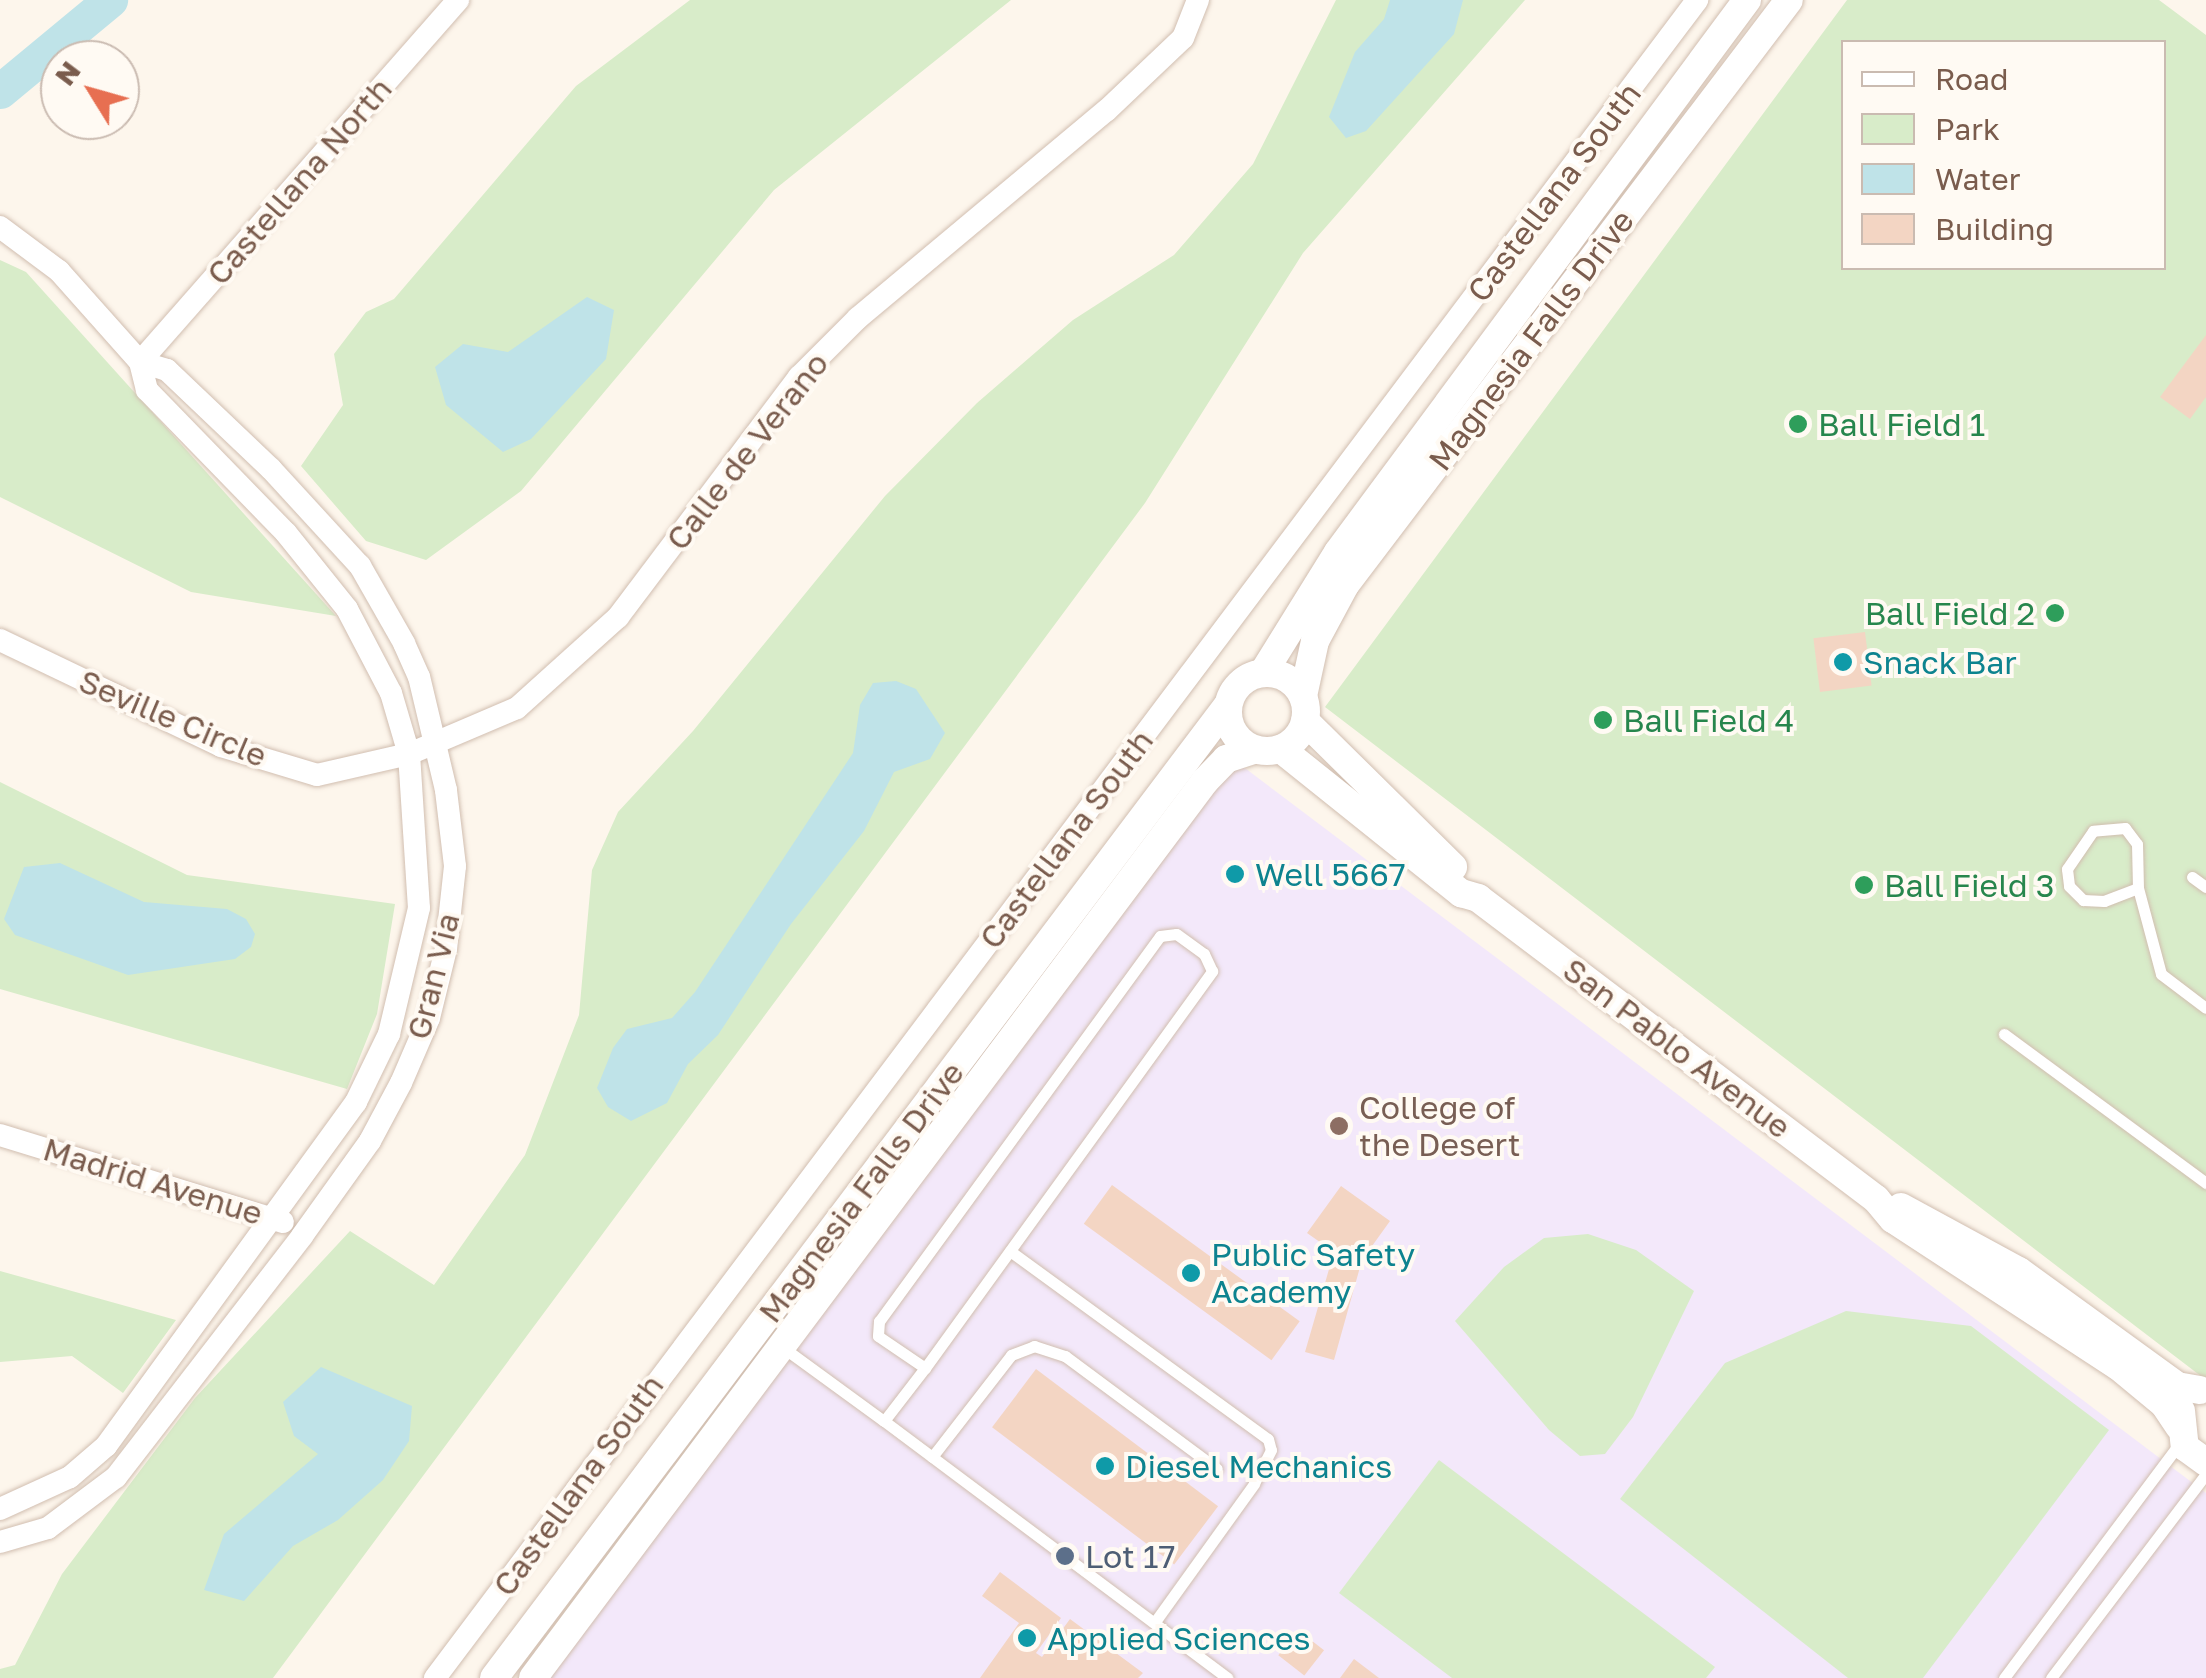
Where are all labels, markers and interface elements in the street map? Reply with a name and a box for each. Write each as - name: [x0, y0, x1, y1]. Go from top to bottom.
- north arrow: [40, 40, 140, 140]
- legend: [1841, 40, 2166, 270]
- text: N: [48, 54, 87, 91]
- text: Road: [1935, 61, 2009, 97]
- street label: Castellana North: [199, 70, 399, 292]
- street label: Castellana South: [1459, 75, 1649, 309]
- text: Park: [1935, 111, 2000, 147]
- text: Water: [1935, 161, 2020, 197]
- street label: Magnesia Falls Drive: [1420, 202, 1642, 478]
- text: Building: [1935, 211, 2054, 247]
- street label: Calle de Verano: [658, 345, 836, 557]
- place label: Ball Field 1: [1818, 405, 1985, 443]
- marker: Ball Field 1: [1787, 413, 1809, 435]
- place label: Ball Field 2: [1865, 594, 2035, 632]
- marker: Ball Field 2: [2044, 602, 2066, 624]
- place label: Snack Bar: [1863, 643, 2017, 681]
- marker: Snack Bar: [1832, 651, 1854, 673]
- street label: Seville Circle: [73, 661, 273, 775]
- place label: Ball Field 4: [1623, 701, 1794, 739]
- marker: Ball Field 4: [1592, 709, 1614, 731]
- street label: Castellana South: [971, 722, 1161, 956]
- place label: Well 5667: [1255, 855, 1406, 893]
- marker: Well 5667: [1224, 863, 1246, 885]
- place label: Ball Field 3: [1884, 866, 2054, 904]
- marker: Ball Field 3: [1853, 874, 1875, 896]
- street label: Gran Via: [399, 909, 467, 1043]
- street label: San Pablo Avenue: [1556, 950, 1798, 1146]
- street label: Magnesia Falls Drive: [750, 1054, 972, 1330]
- place label: College of the Desert: [1359, 1089, 1520, 1164]
- marker: College of the Desert: [1328, 1115, 1350, 1137]
- street label: Madrid Avenue: [39, 1129, 267, 1233]
- place label: Public Safety Academy: [1211, 1236, 1415, 1311]
- marker: Public Safety Academy: [1180, 1262, 1202, 1284]
- street label: Castellana South: [485, 1367, 671, 1603]
- place label: Diesel Mechanics: [1125, 1447, 1392, 1485]
- marker: Diesel Mechanics: [1094, 1455, 1116, 1477]
- place label: Lot 17: [1085, 1537, 1175, 1575]
- marker: Lot 17: [1054, 1545, 1076, 1567]
- place label: Applied Sciences: [1047, 1619, 1311, 1657]
- marker: Applied Sciences: [1016, 1627, 1038, 1649]

